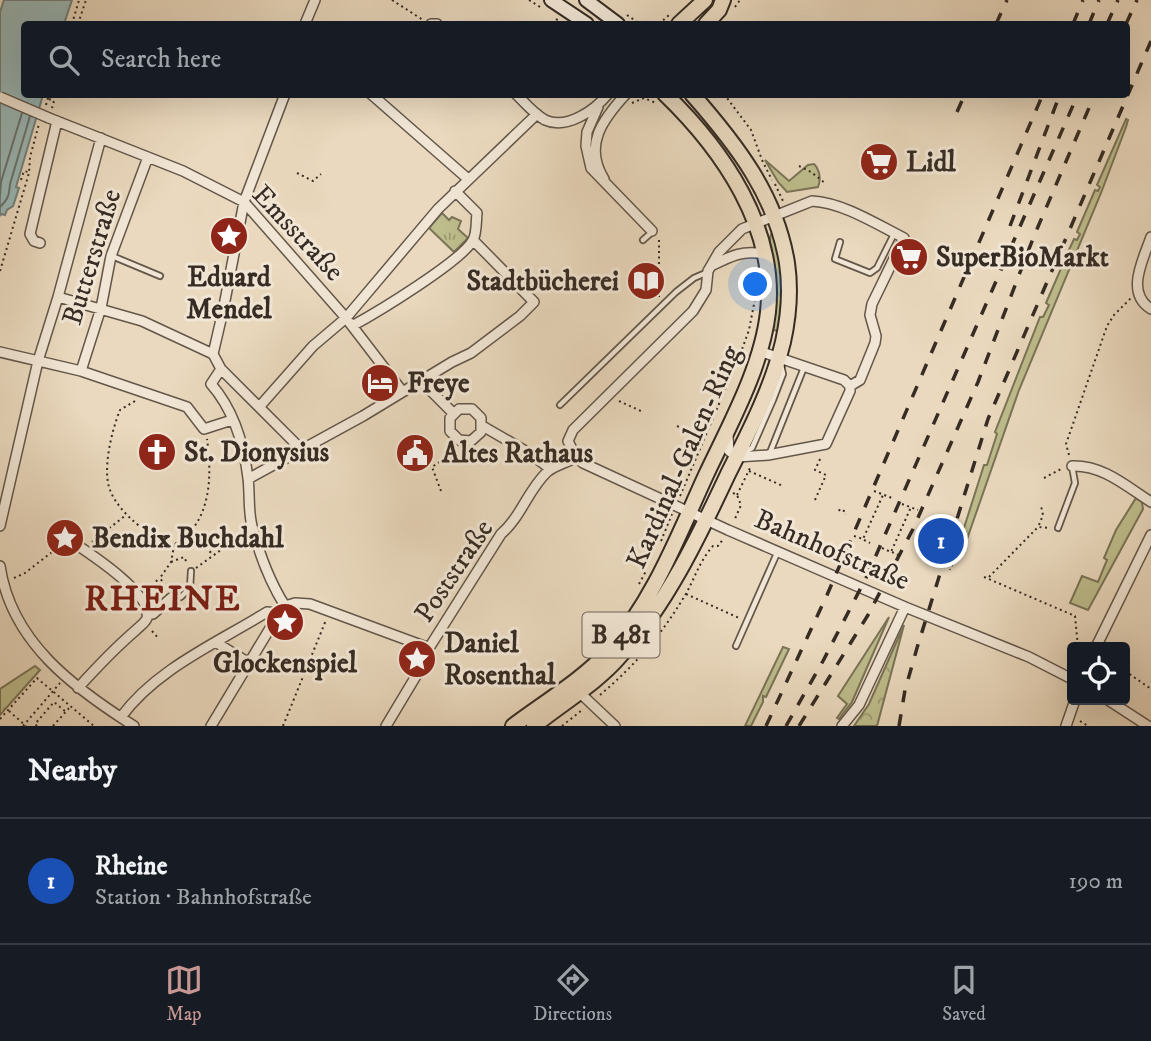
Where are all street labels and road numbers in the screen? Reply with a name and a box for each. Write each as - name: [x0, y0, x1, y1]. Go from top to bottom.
- street label: Emsstraße: [244, 177, 352, 289]
- street label: Butterstraße: [55, 185, 129, 329]
- street label: Kardinal-Galen-Ring: [619, 340, 749, 574]
- street label: Bahnhofstraße: [749, 502, 915, 598]
- street label: Poststraße: [407, 513, 501, 629]
- road number: B 481: [582, 612, 660, 657]

